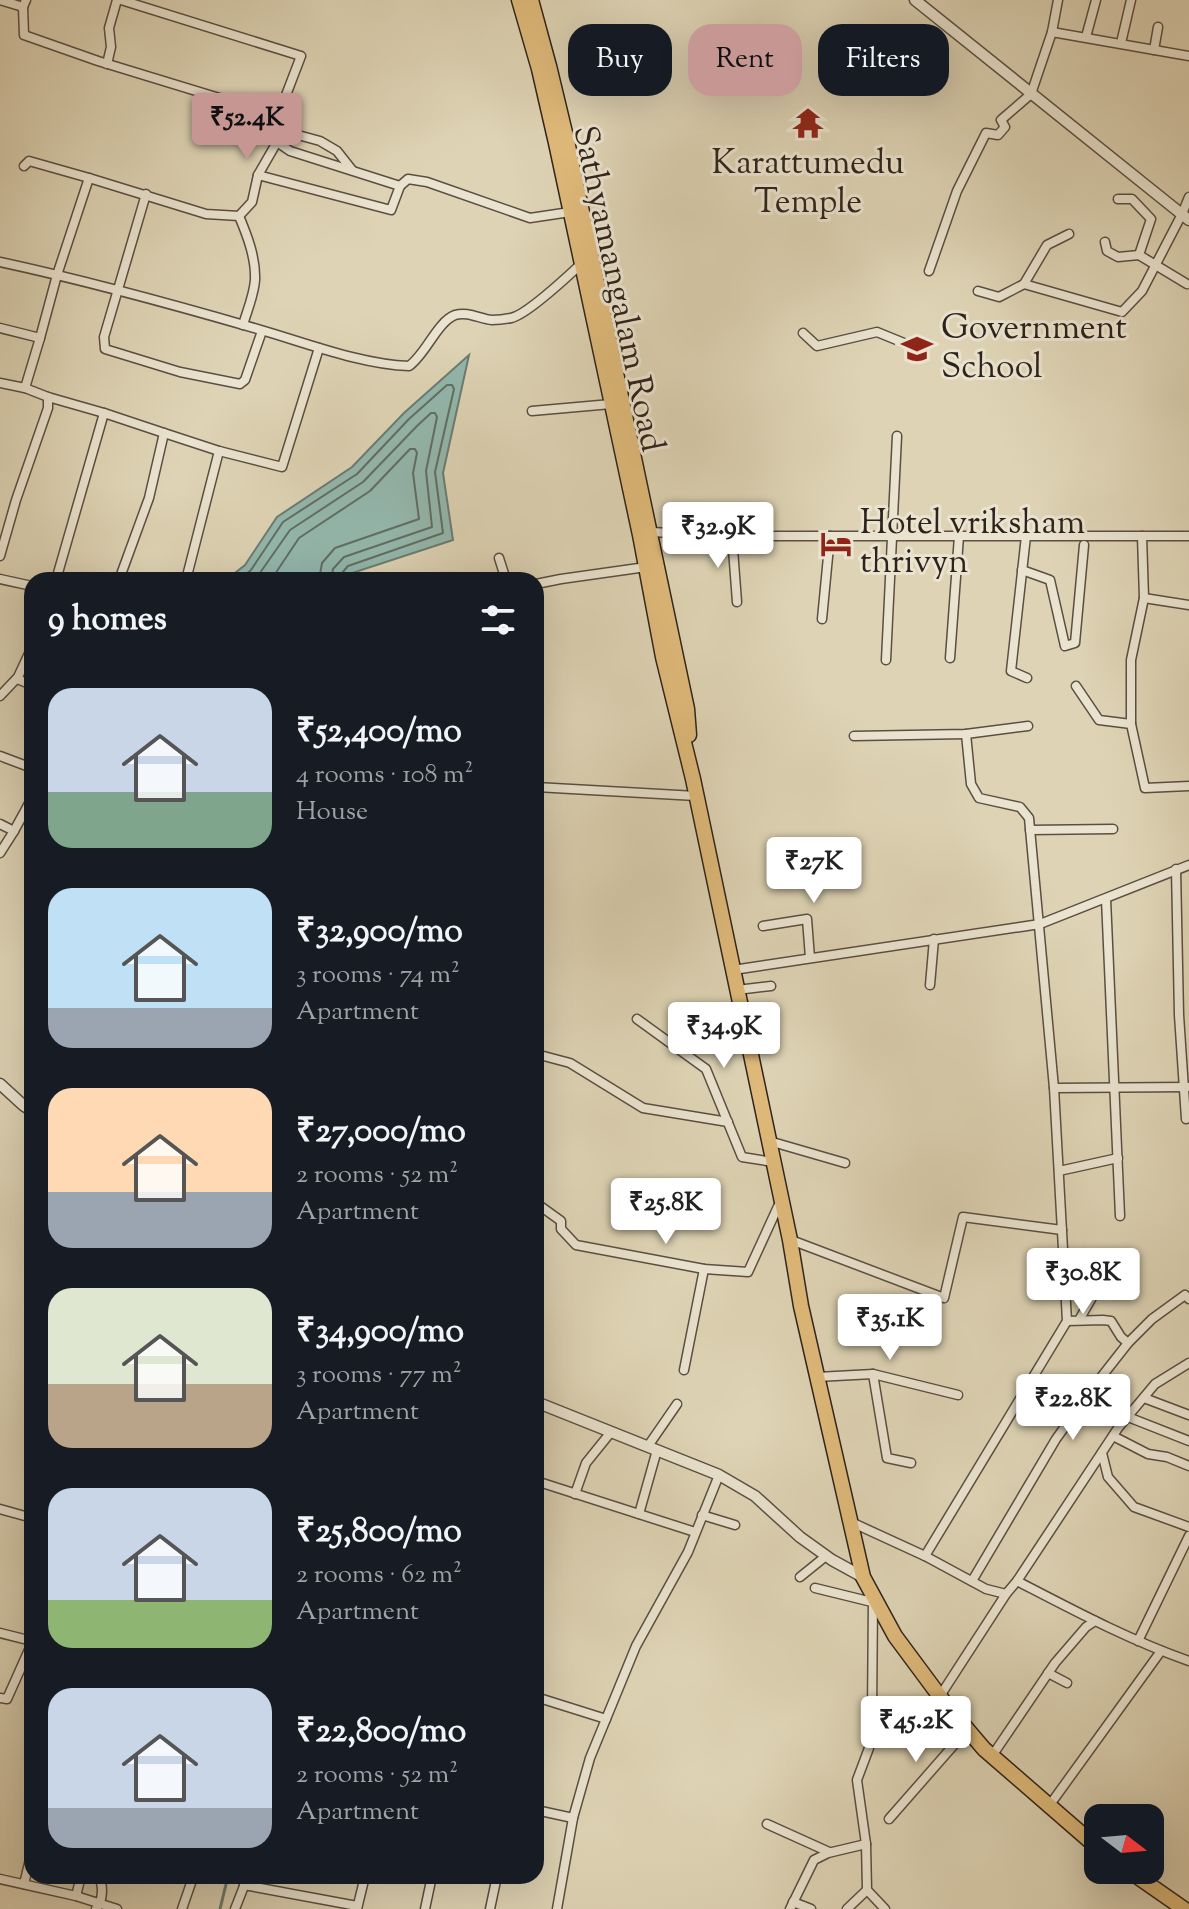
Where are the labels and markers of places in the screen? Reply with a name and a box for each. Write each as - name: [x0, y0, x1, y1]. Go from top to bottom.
- pin: ₹52.4K: [182, 93, 312, 161]
- temple icon: Karattumedu Temple: [791, 106, 825, 140]
- place label: Karattumedu Temple: [712, 140, 904, 228]
- place label: Government School: [941, 305, 1127, 393]
- school or university icon: Government School: [900, 332, 934, 366]
- place label: Hotel vriksham thrivyn: [860, 500, 1085, 588]
- pin: ₹32.9K: [653, 502, 783, 570]
- hotel icon: Hotel vriksham thrivyn: [819, 527, 853, 561]
- pin: ₹27K: [767, 837, 861, 905]
- pin: ₹34.9K: [659, 1002, 789, 1070]
- pin: ₹25.8K: [601, 1178, 731, 1246]
- pin: ₹30.8K: [1018, 1248, 1148, 1316]
- pin: ₹35.1K: [825, 1294, 955, 1362]
- pin: ₹22.8K: [1008, 1374, 1138, 1442]
- pin: ₹45.2K: [851, 1696, 981, 1764]

